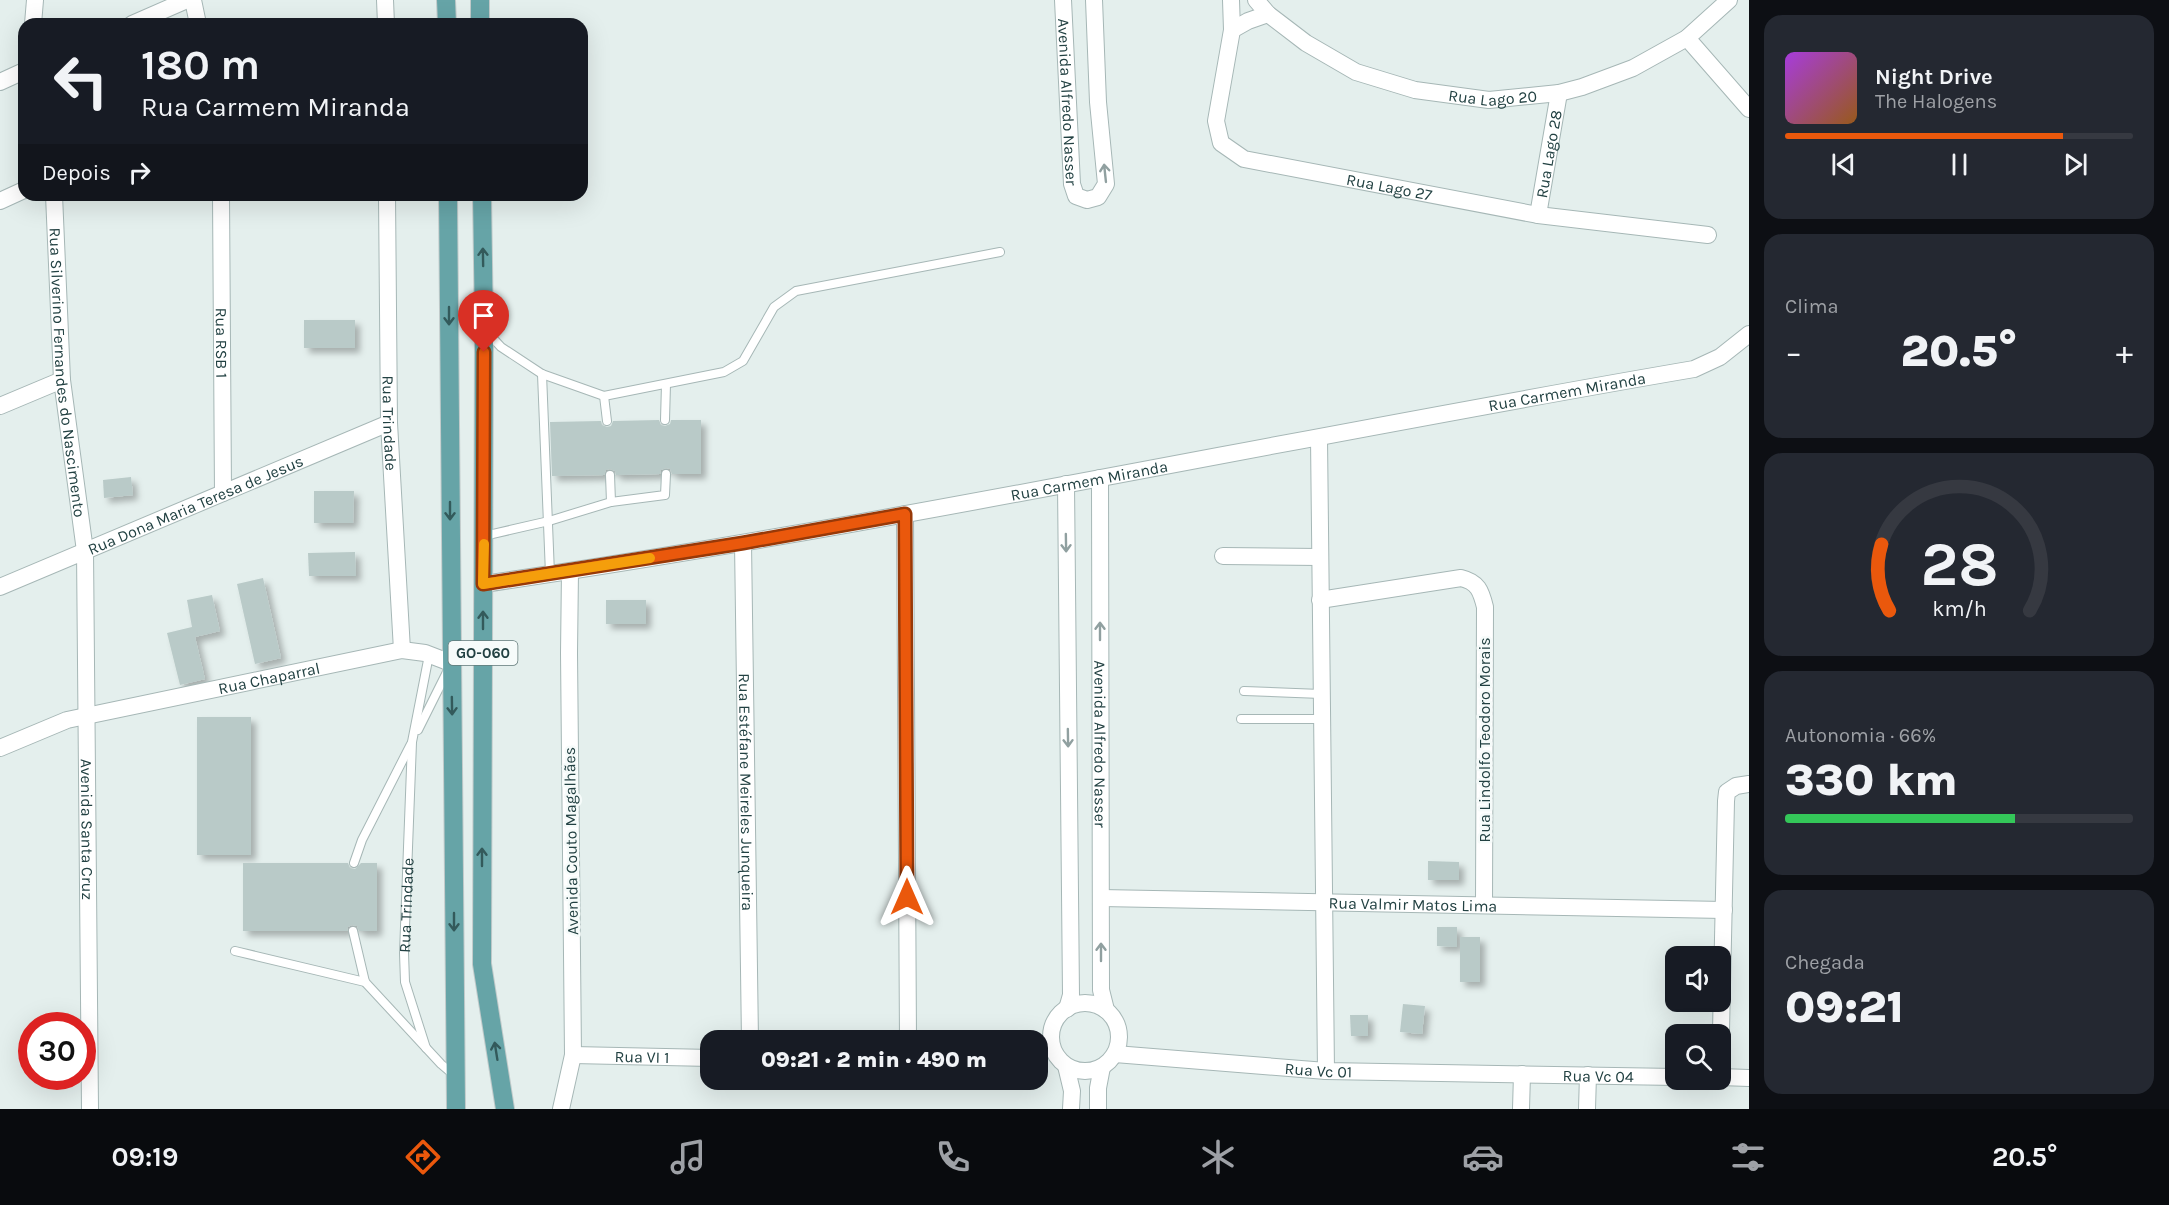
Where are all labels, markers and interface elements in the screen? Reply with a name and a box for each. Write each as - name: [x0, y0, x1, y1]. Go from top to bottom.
- street label: Avenida Alfredo Nasser: [1054, 18, 1082, 186]
- text: 180 m: [141, 40, 260, 90]
- icon: left: [42, 42, 120, 120]
- text: Night Drive: [1875, 64, 1993, 90]
- street label: Rua Lago 20: [1447, 85, 1538, 110]
- text: The Halogens: [1875, 90, 1997, 113]
- text: Rua Carmem Miranda: [141, 91, 410, 123]
- street label: Rua Lago 28: [1532, 108, 1565, 199]
- icon: previous: [1827, 148, 1860, 181]
- icon: pause: [1943, 148, 1976, 181]
- icon: next: [2059, 148, 2092, 181]
- icon: right: [123, 156, 156, 189]
- text: Depois: [42, 160, 111, 186]
- one-way arrow: [1099, 163, 1110, 183]
- street label: Rua Lago 27: [1345, 169, 1434, 204]
- street label: Rua Silverino Fernandes do Nascimento: [46, 227, 90, 518]
- one-way arrow: [477, 248, 489, 268]
- pin: [458, 290, 509, 352]
- text: Clima: [1785, 295, 1839, 318]
- icon: arrive: [467, 299, 500, 332]
- one-way arrow: [443, 306, 455, 326]
- street label: Rua RSB 1: [212, 308, 232, 378]
- text: 20.5°: [1901, 325, 2017, 377]
- text: −: [1785, 333, 1802, 371]
- text: +: [2116, 333, 2133, 371]
- street label: Rua Carmem Miranda: [1487, 368, 1647, 415]
- street label: Rua Trindade: [379, 375, 401, 471]
- street label: Rua Dona Maria Teresa de Jesus: [85, 451, 306, 558]
- street label: Rua Carmem Miranda: [1009, 456, 1169, 504]
- one-way arrow: [444, 501, 456, 521]
- text: 28: [1920, 529, 1998, 602]
- one-way arrow: [1060, 532, 1072, 552]
- text: km/h: [1932, 597, 1986, 622]
- one-way arrow: [477, 611, 489, 631]
- one-way arrow: [1094, 622, 1106, 642]
- street label: Rua Lindolfo Teodoro Morais: [1475, 637, 1494, 843]
- road number: GO-060: [448, 641, 518, 665]
- street label: Rua Chaparral: [216, 658, 322, 698]
- street label: Avenida Alfredo Nasser: [1091, 660, 1110, 828]
- street label: Rua Estéfane Meireles Junqueira: [735, 673, 758, 911]
- one-way arrow: [446, 696, 458, 716]
- text: Autonomia · 66%: [1785, 724, 1936, 747]
- one-way arrow: [1062, 727, 1074, 747]
- street label: Avenida Couto Magalhães: [560, 747, 582, 935]
- text: 330 km: [1785, 754, 1958, 806]
- street label: Avenida Santa Cruz: [77, 759, 98, 900]
- one-way arrow: [476, 848, 488, 868]
- street label: Rua Trindade: [395, 857, 417, 953]
- position arrow: [875, 865, 939, 929]
- street label: Rua Valmir Matos Lima: [1328, 893, 1497, 915]
- one-way arrow: [448, 912, 460, 932]
- one-way arrow: [1095, 943, 1107, 963]
- map controls: [1665, 946, 1731, 1090]
- button: sound: [1665, 946, 1731, 1012]
- text: Chegada: [1785, 951, 1865, 974]
- text: 09:21: [1785, 981, 1904, 1033]
- speed limit sign: 30: [18, 1012, 96, 1090]
- button: search: [1665, 1024, 1731, 1090]
- one-way arrow: [490, 1042, 501, 1062]
- street label: Rua VI 1: [614, 1046, 670, 1067]
- text: 09:21 · 2 min · 490 m: [761, 1047, 987, 1073]
- street label: Rua Vc 01: [1284, 1058, 1352, 1081]
- street label: Rua Vc 04: [1563, 1066, 1634, 1086]
- icon: directions: [402, 1136, 444, 1178]
- icon: music: [667, 1136, 709, 1178]
- icon: phone: [932, 1136, 974, 1178]
- icon: climate: [1197, 1136, 1239, 1178]
- icon: car: [1462, 1136, 1504, 1178]
- icon: filters: [1727, 1136, 1769, 1178]
- text: 09:19: [112, 1141, 178, 1173]
- text: 20.5°: [1992, 1141, 2057, 1173]

